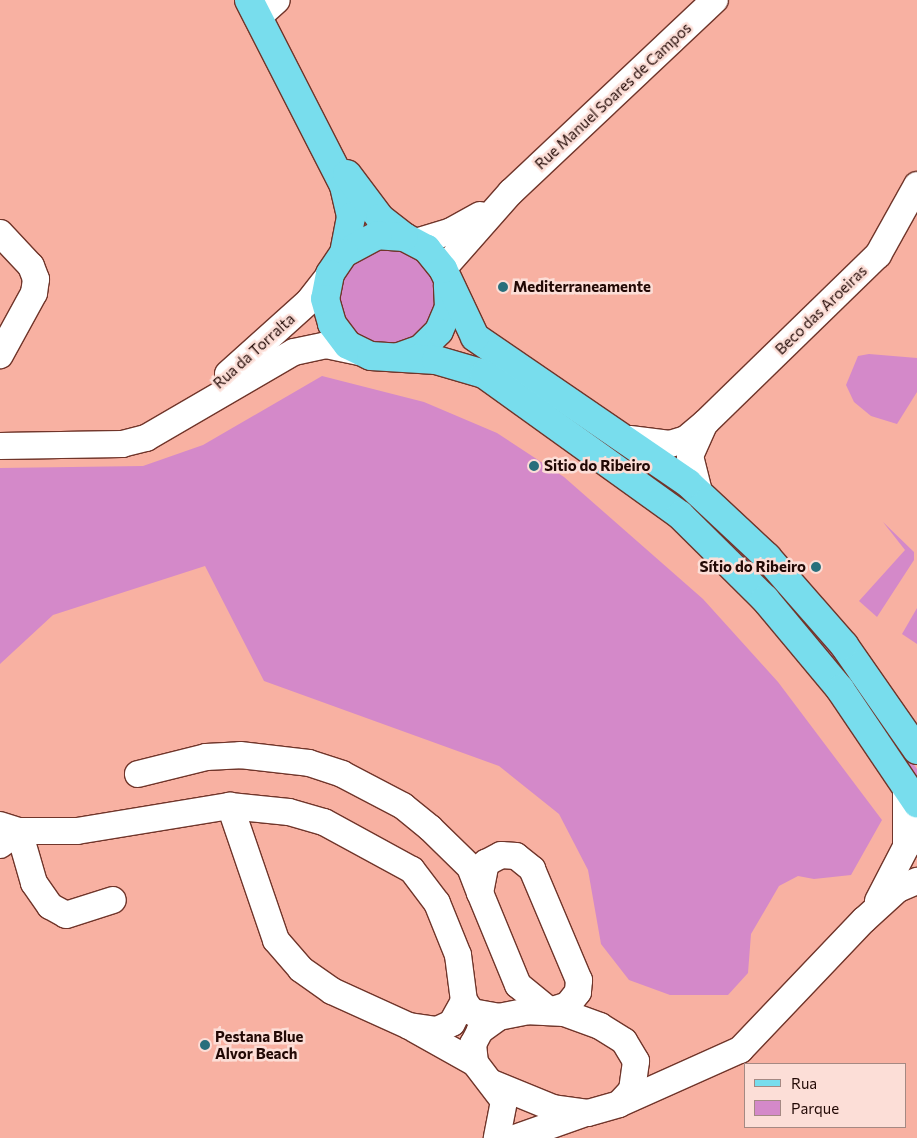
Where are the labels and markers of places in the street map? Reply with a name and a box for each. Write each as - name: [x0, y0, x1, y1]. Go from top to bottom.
- place label: Mediterraneamente: [513, 278, 651, 296]
- marker: Mediterraneamente: [497, 281, 509, 293]
- place label: Sitio do Ribeiro: [544, 457, 651, 475]
- marker: Sitio do Ribeiro: [528, 460, 540, 472]
- place label: Sítio do Ribeiro: [699, 558, 806, 576]
- marker: Sítio do Ribeiro: [810, 561, 822, 573]
- place label: Pestana Blue Alvor Beach: [215, 1027, 303, 1062]
- marker: Pestana Blue Alvor Beach: [199, 1039, 211, 1051]

